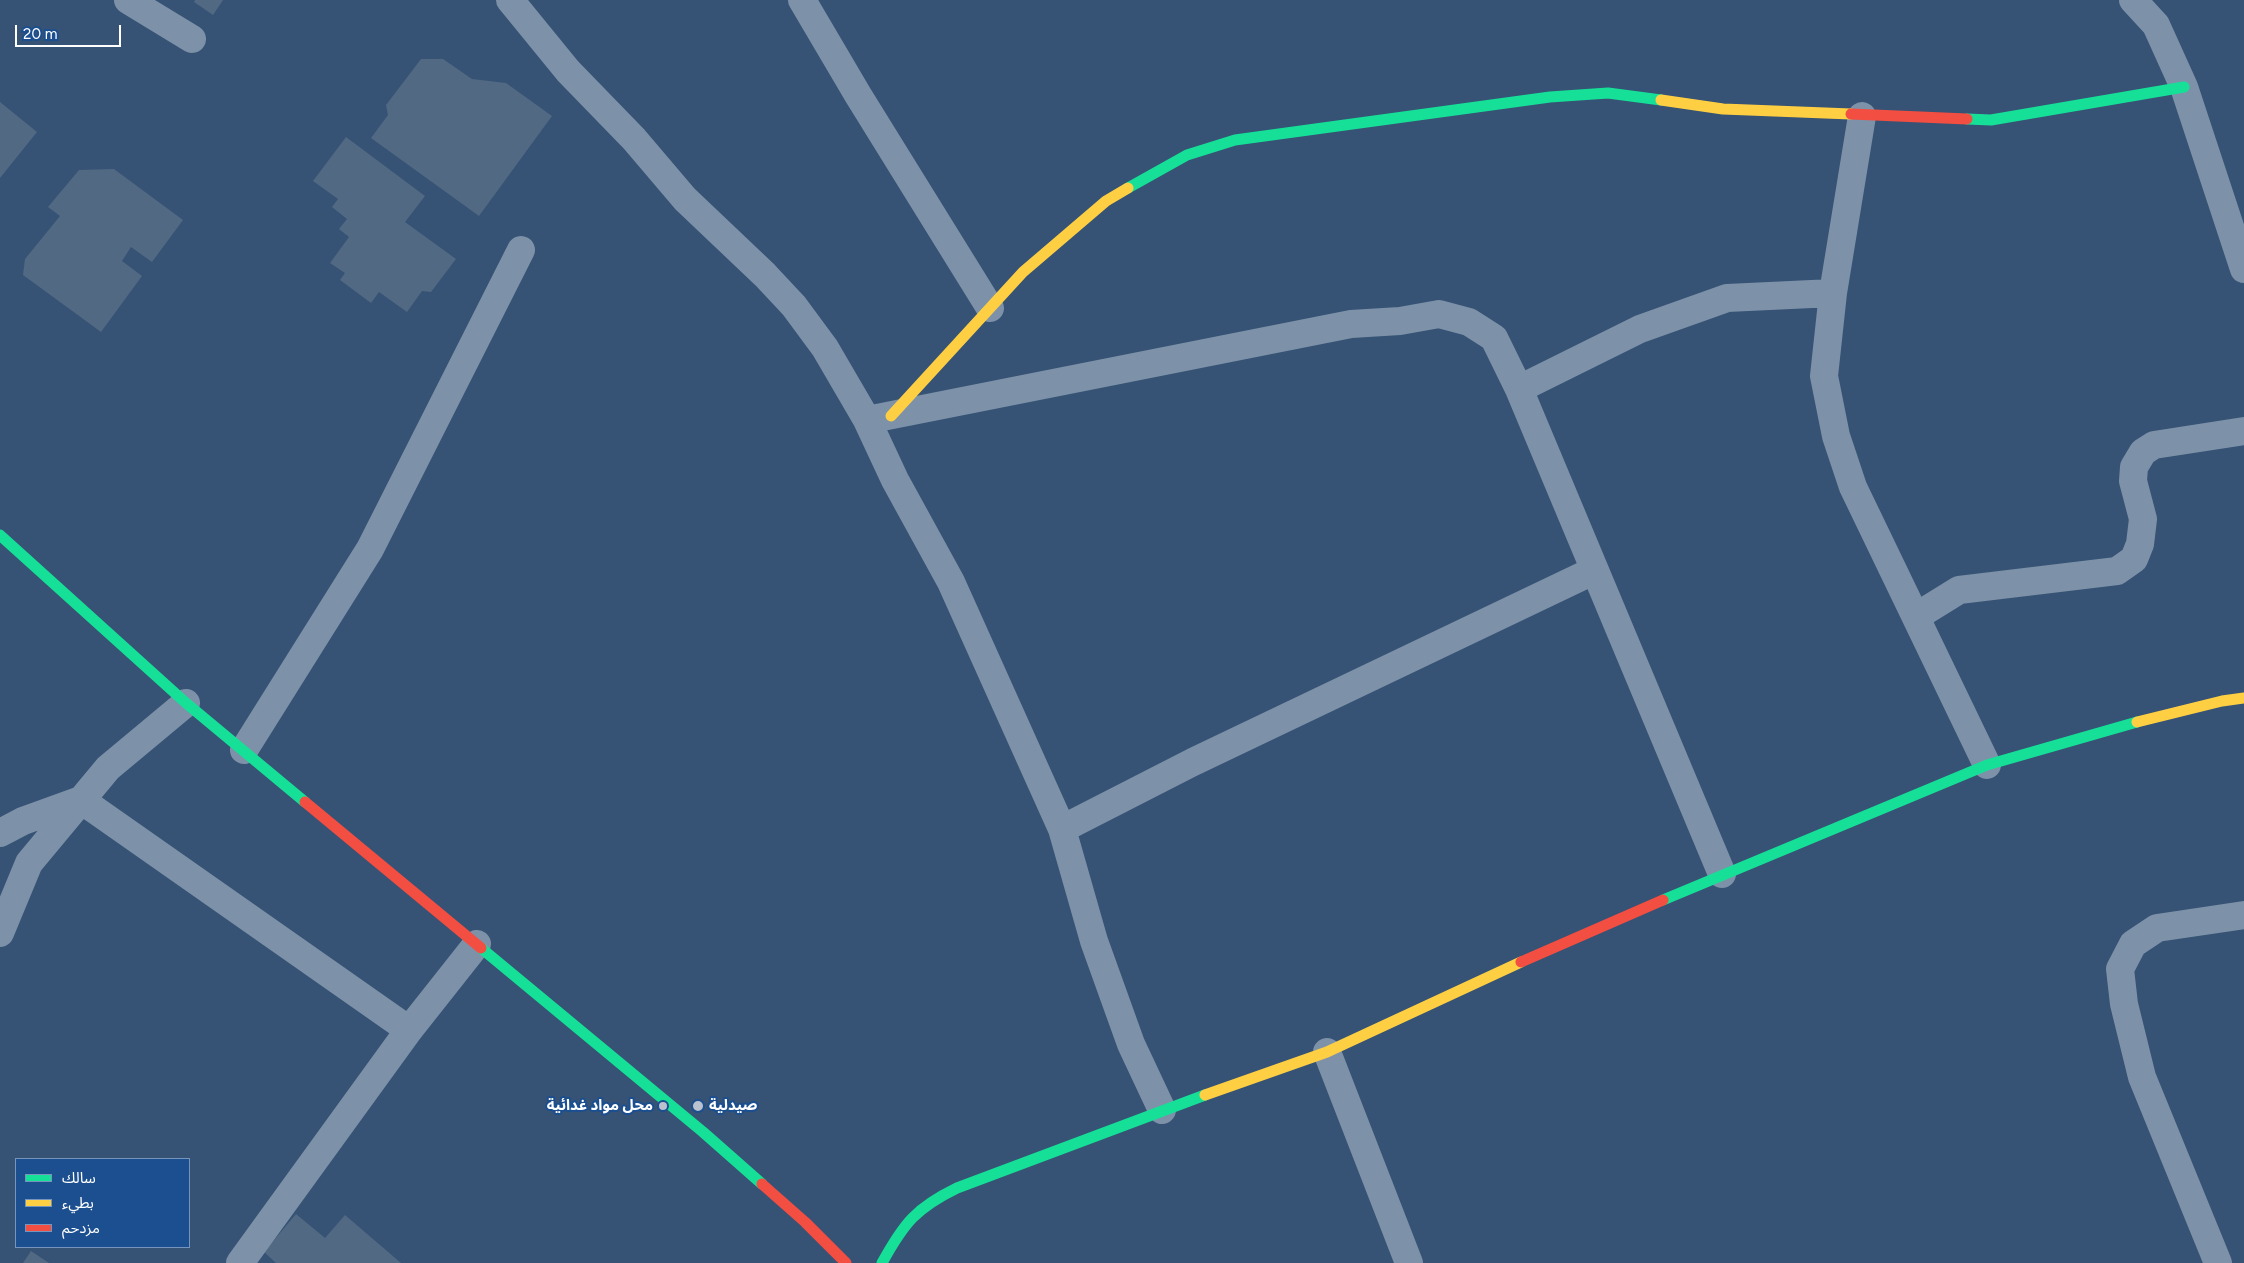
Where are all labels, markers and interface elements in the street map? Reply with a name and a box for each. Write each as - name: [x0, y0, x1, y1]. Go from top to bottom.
- scale bar: [18, 15, 124, 47]
- text: 20 m: [23, 25, 57, 43]
- place label: محل مواد غدائية: [547, 1097, 653, 1115]
- place label: صيدلية: [709, 1097, 757, 1115]
- marker: صيدلية: [691, 1099, 705, 1113]
- marker: محل مواد غدائية: [657, 1100, 669, 1112]
- legend: [15, 1158, 190, 1248]
- text: سالك: [62, 1169, 96, 1187]
- text: بطيء: [62, 1194, 94, 1212]
- text: مزدحم: [62, 1219, 100, 1237]

